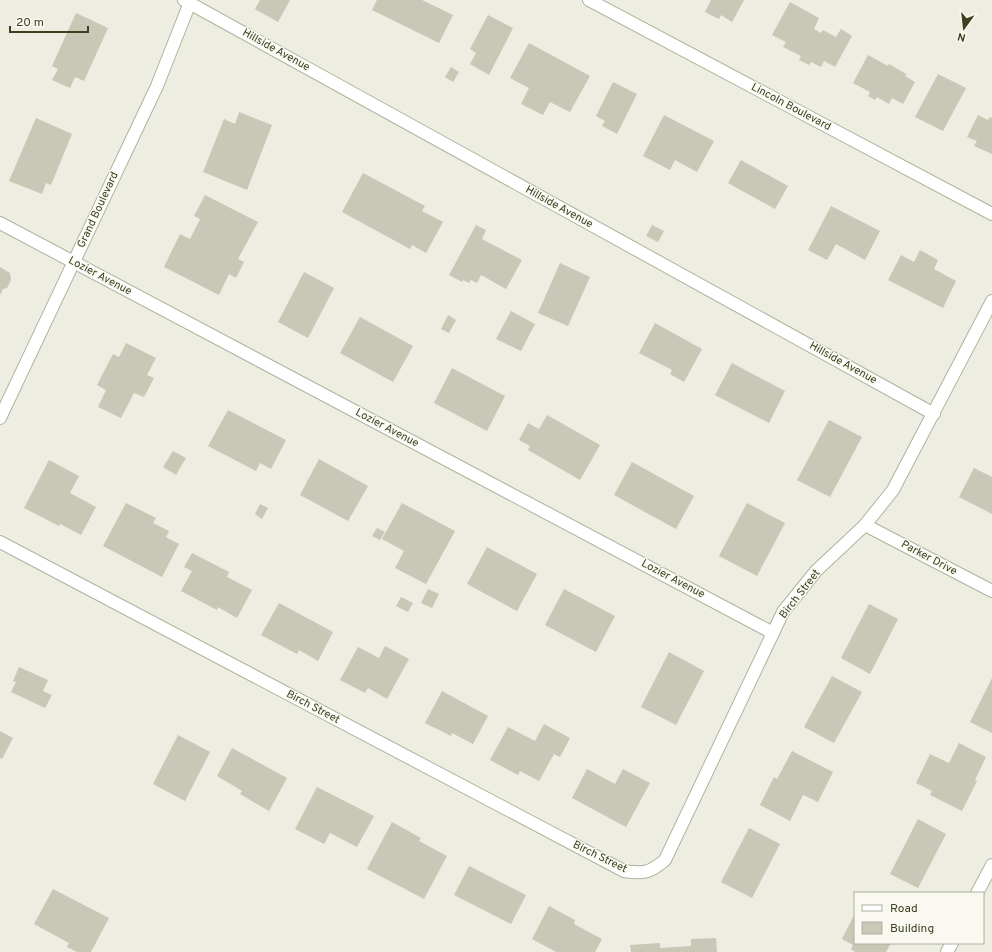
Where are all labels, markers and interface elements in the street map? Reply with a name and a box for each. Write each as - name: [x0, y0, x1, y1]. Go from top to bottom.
- scale bar: [10, 8, 88, 34]
- north arrow: [944, 8, 984, 48]
- text: 20 m: [16, 15, 44, 31]
- street label: Hillside Avenue: [240, 26, 312, 74]
- text: N: [956, 29, 967, 44]
- street label: Lincoln Boulevard: [749, 80, 833, 134]
- street label: Grand Boulevard: [74, 170, 122, 250]
- street label: Hillside Avenue: [523, 183, 595, 231]
- street label: Lozier Avenue: [66, 253, 134, 299]
- street label: Hillside Avenue: [807, 339, 879, 387]
- street label: Lozier Avenue: [353, 405, 421, 451]
- street label: Parker Drive: [899, 537, 959, 579]
- street label: Lozier Avenue: [639, 556, 707, 602]
- street label: Birch Street: [776, 567, 824, 621]
- street label: Birch Street: [284, 687, 342, 727]
- street label: Birch Street: [571, 838, 629, 876]
- legend: [854, 892, 984, 944]
- text: Road: [890, 901, 918, 917]
- text: Building: [890, 921, 934, 937]

